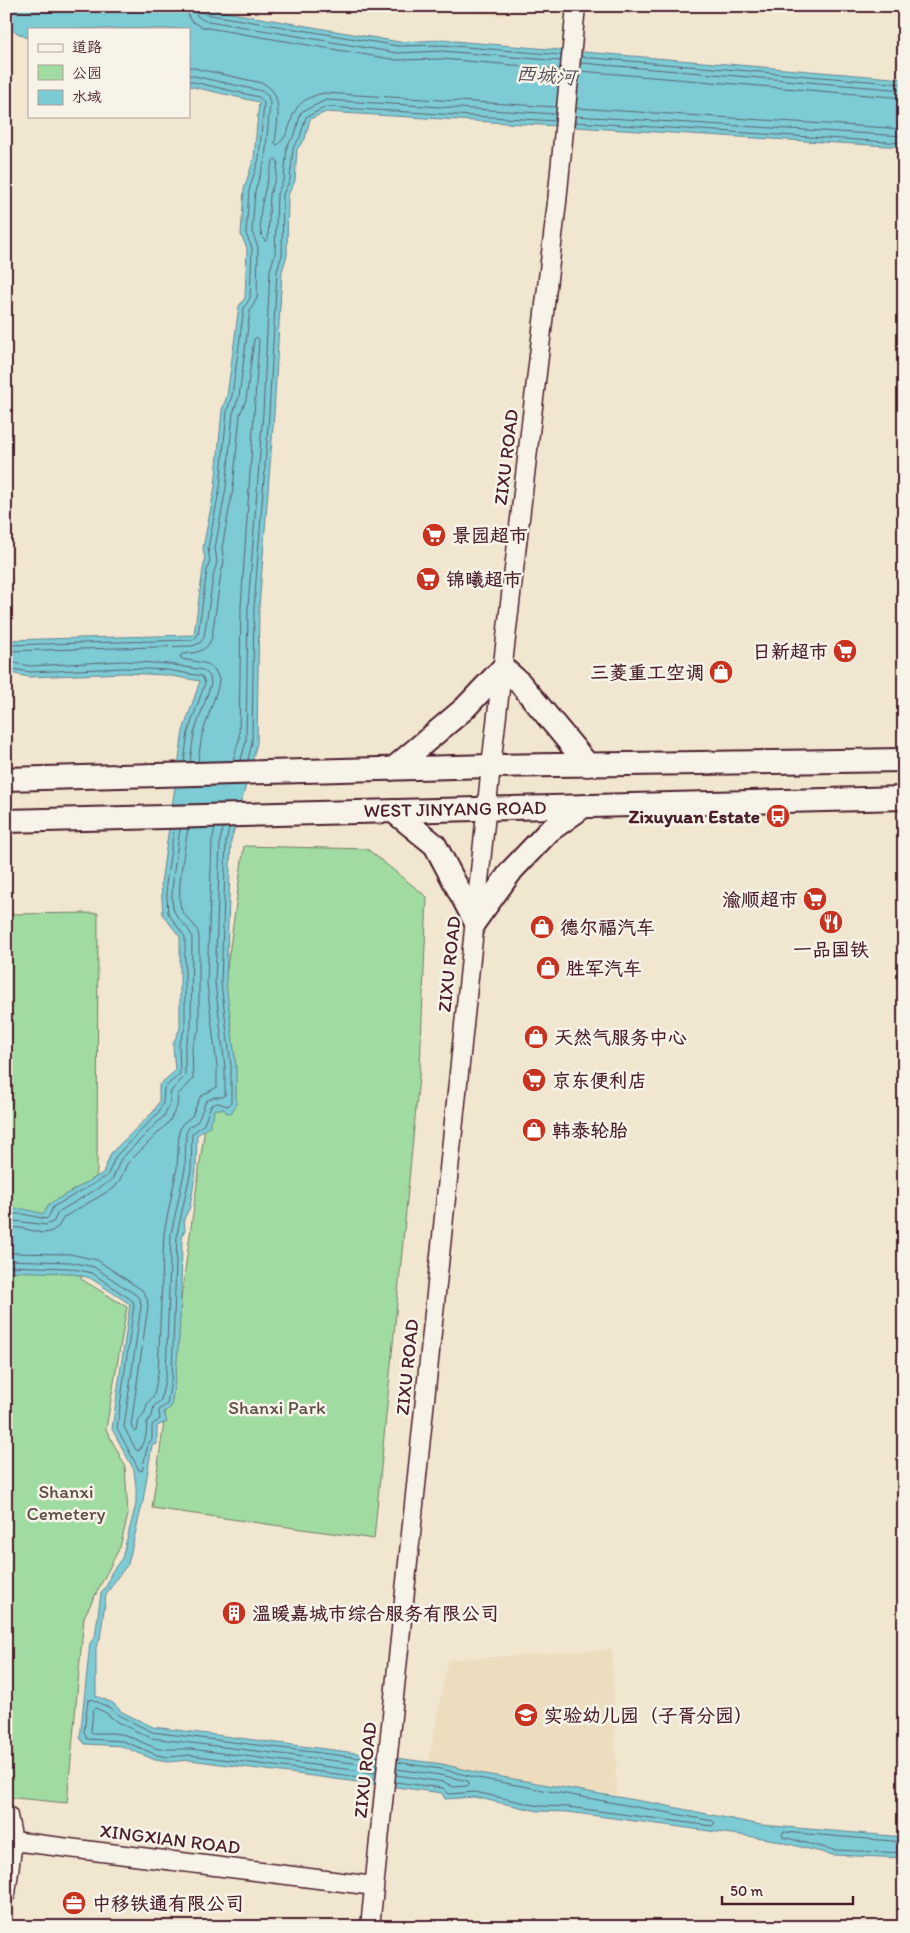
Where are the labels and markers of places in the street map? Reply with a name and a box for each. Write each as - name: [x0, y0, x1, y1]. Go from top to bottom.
- supermarket icon: 景园超市: [421, 522, 447, 548]
- place label: 景园超市: [452, 524, 528, 547]
- supermarket icon: 锦曦超市: [415, 566, 441, 592]
- place label: 锦曦超市: [446, 568, 522, 591]
- supermarket icon: 日新超市: [832, 638, 858, 664]
- place label: 日新超市: [752, 640, 828, 663]
- shop icon: 三菱重工空调: [708, 659, 734, 685]
- place label: 三菱重工空调: [590, 661, 704, 684]
- bus stop icon: Zixuyuan Estate: [765, 803, 791, 829]
- place label: Zixuyuan Estate: [628, 805, 760, 828]
- supermarket icon: 渝顺超市: [802, 886, 828, 912]
- place label: 渝顺超市: [722, 888, 798, 911]
- restaurant icon: 一品国铁: [818, 909, 844, 935]
- shop icon: 德尔福汽车: [529, 914, 555, 940]
- place label: 德尔福汽车: [560, 916, 655, 939]
- place label: 一品国铁: [793, 938, 869, 961]
- shop icon: 胜军汽车: [535, 955, 561, 981]
- place label: 胜军汽车: [566, 957, 642, 980]
- shop icon: 天然气服务中心: [523, 1024, 549, 1050]
- place label: 天然气服务中心: [554, 1026, 687, 1049]
- supermarket icon: 京东便利店: [521, 1067, 547, 1093]
- place label: 京东便利店: [552, 1069, 647, 1092]
- shop icon: 韩泰轮胎: [521, 1117, 547, 1143]
- place label: 韩泰轮胎: [552, 1119, 628, 1142]
- building icon: 温暖嘉城市综合服务有限公司: [221, 1600, 247, 1626]
- place label: 温暖嘉城市综合服务有限公司: [252, 1602, 499, 1625]
- school or university icon: 实验幼儿园（子胥分园）: [513, 1702, 539, 1728]
- place label: 实验幼儿园（子胥分园）: [544, 1704, 753, 1727]
- office icon: 中移铁通有限公司: [61, 1890, 87, 1916]
- place label: 中移铁通有限公司: [92, 1892, 244, 1915]

